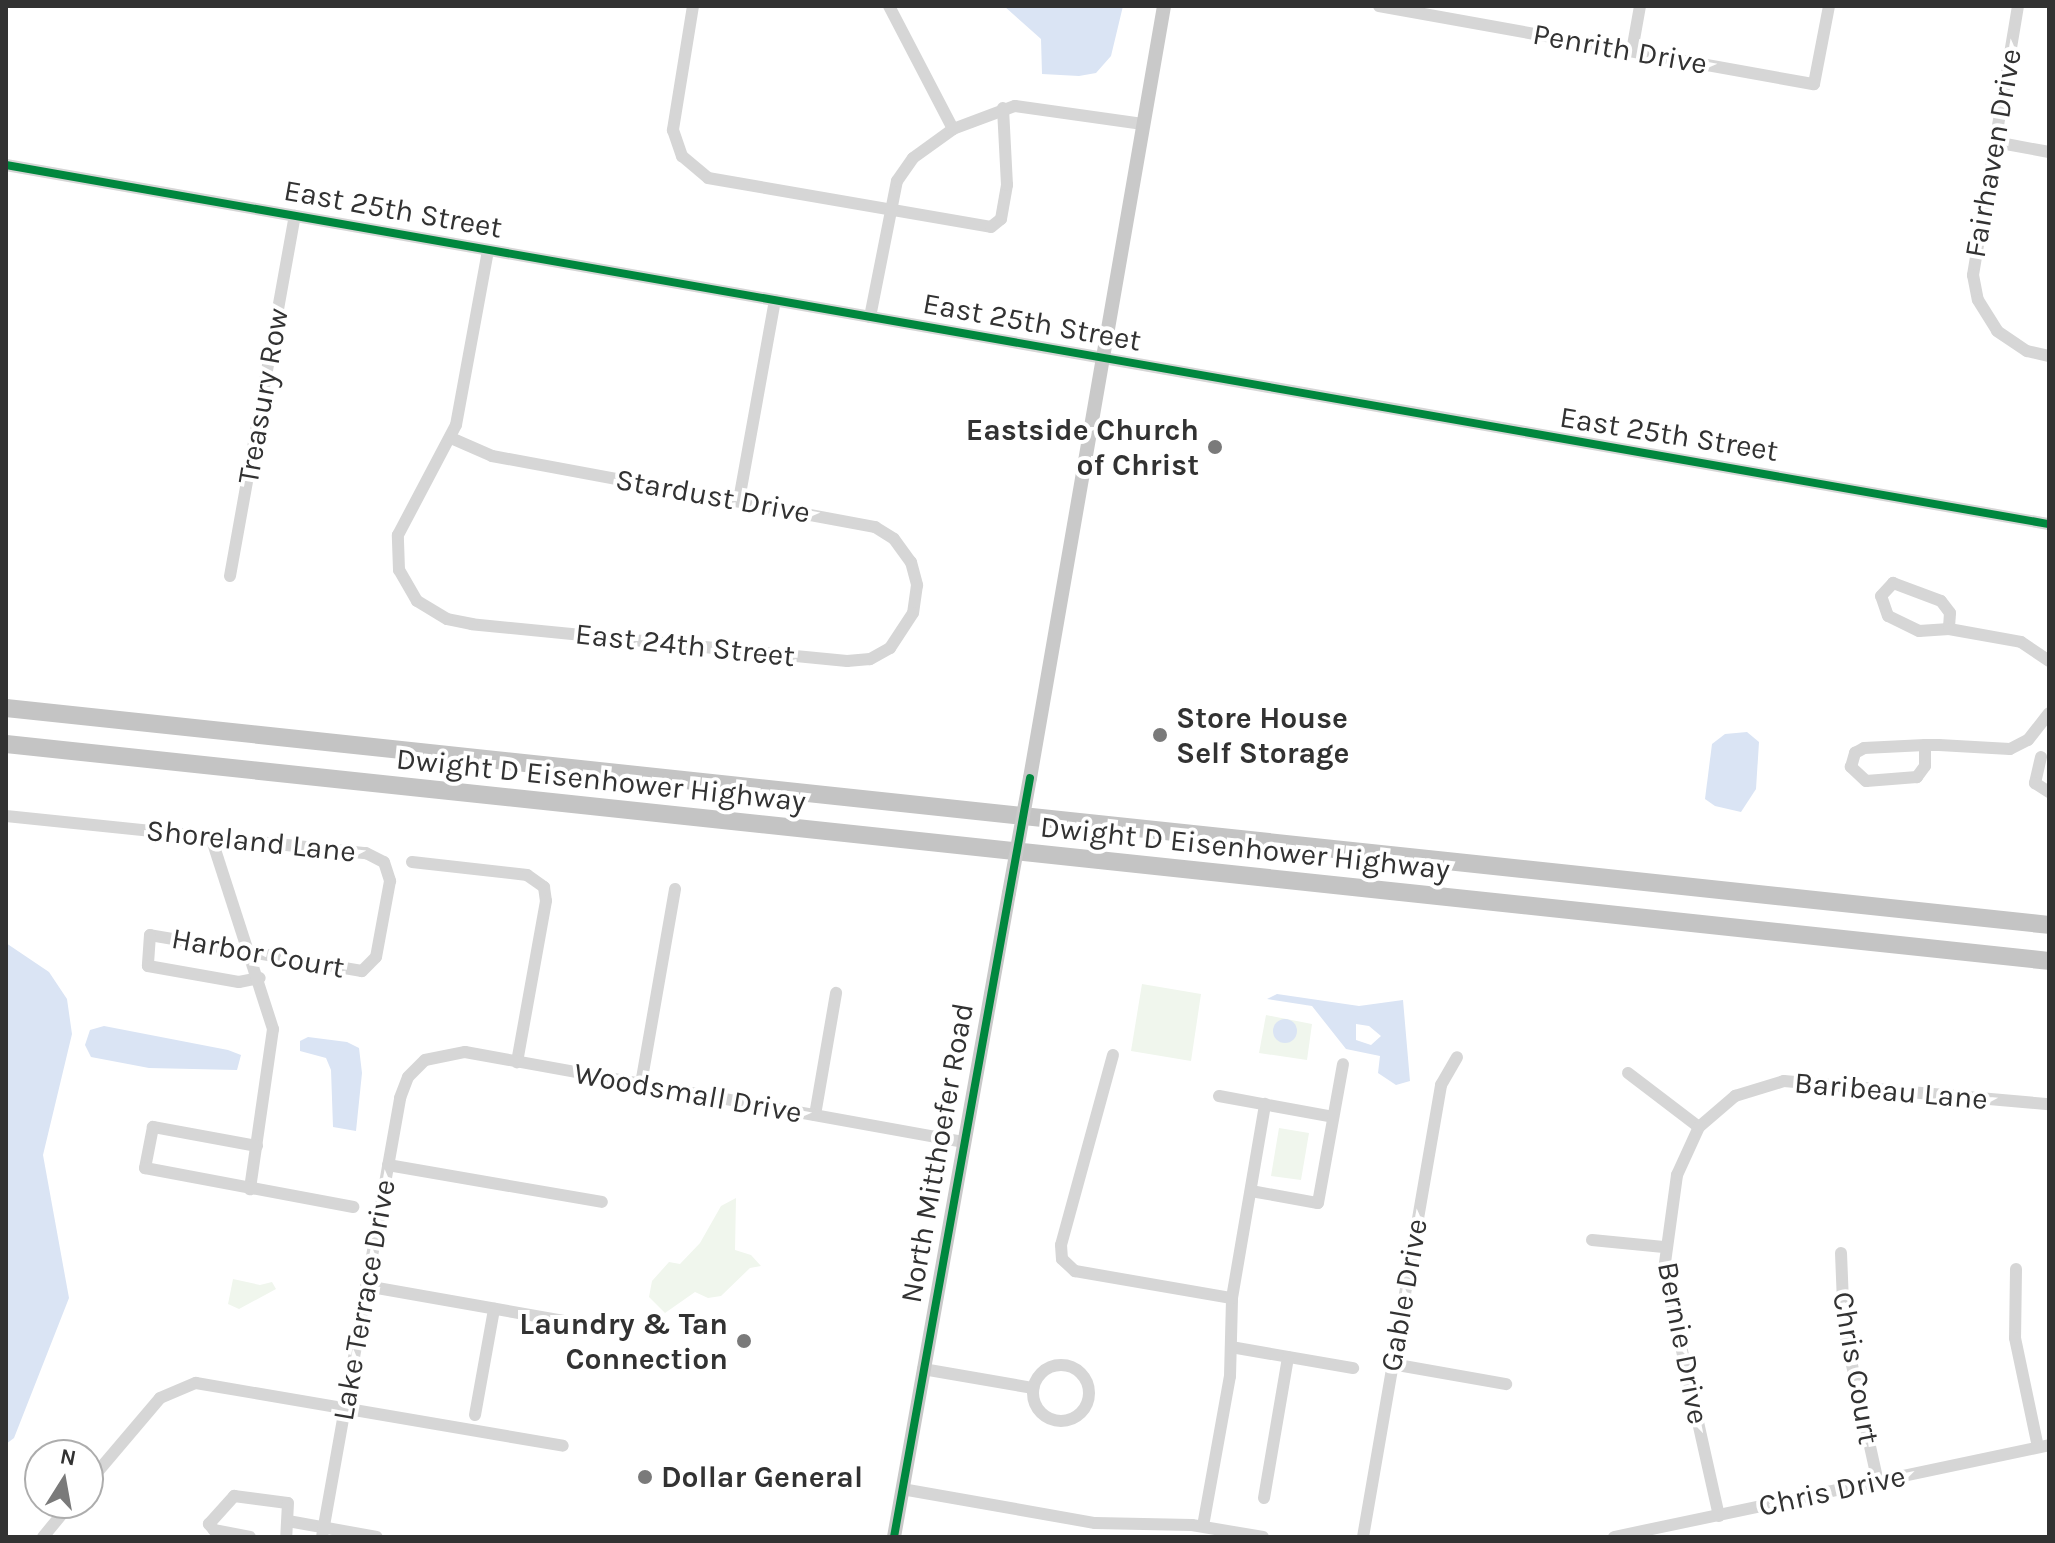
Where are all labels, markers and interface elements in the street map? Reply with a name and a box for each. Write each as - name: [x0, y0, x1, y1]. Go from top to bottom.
- street label: Penrith Drive: [1530, 16, 1710, 82]
- street label: Fairhaven Drive: [1957, 46, 2029, 260]
- street label: East 25th Street: [281, 172, 505, 246]
- street label: East 25th Street: [920, 285, 1144, 359]
- street label: Treasury Row: [230, 305, 296, 487]
- street label: East 25th Street: [1557, 399, 1781, 469]
- place label: Eastside Church of Christ: [966, 412, 1199, 482]
- marker: Eastside Church of Christ: [1206, 438, 1224, 456]
- street label: Stardust Drive: [613, 461, 813, 531]
- street label: East 24th Street: [573, 616, 797, 674]
- place label: Store House Self Storage: [1176, 700, 1349, 770]
- marker: Store House Self Storage: [1151, 726, 1169, 744]
- street label: Dwight D Eisenhower Highway: [394, 741, 808, 819]
- street label: Dwight D Eisenhower Highway: [1038, 809, 1452, 887]
- street label: Shoreland Lane: [144, 812, 358, 870]
- street label: Harbor Court: [169, 920, 347, 986]
- street label: North Mitthoefer Road: [893, 1000, 981, 1306]
- street label: Woodsmall Drive: [571, 1055, 805, 1131]
- street label: Baribeau Lane: [1793, 1065, 1989, 1117]
- street label: Lake Terrace Drive: [325, 1177, 403, 1423]
- street label: Gable Drive: [1373, 1216, 1435, 1374]
- street label: Bernie Drive: [1650, 1259, 1716, 1427]
- street label: Chris Court: [1825, 1289, 1887, 1447]
- place label: Laundry & Tan Connection: [519, 1306, 728, 1376]
- marker: Laundry & Tan Connection: [735, 1332, 753, 1350]
- north arrow: [24, 1439, 104, 1519]
- text: N: [58, 1443, 78, 1472]
- street label: Chris Drive: [1755, 1458, 1909, 1524]
- place label: Dollar General: [661, 1459, 863, 1495]
- marker: Dollar General: [636, 1468, 654, 1486]

